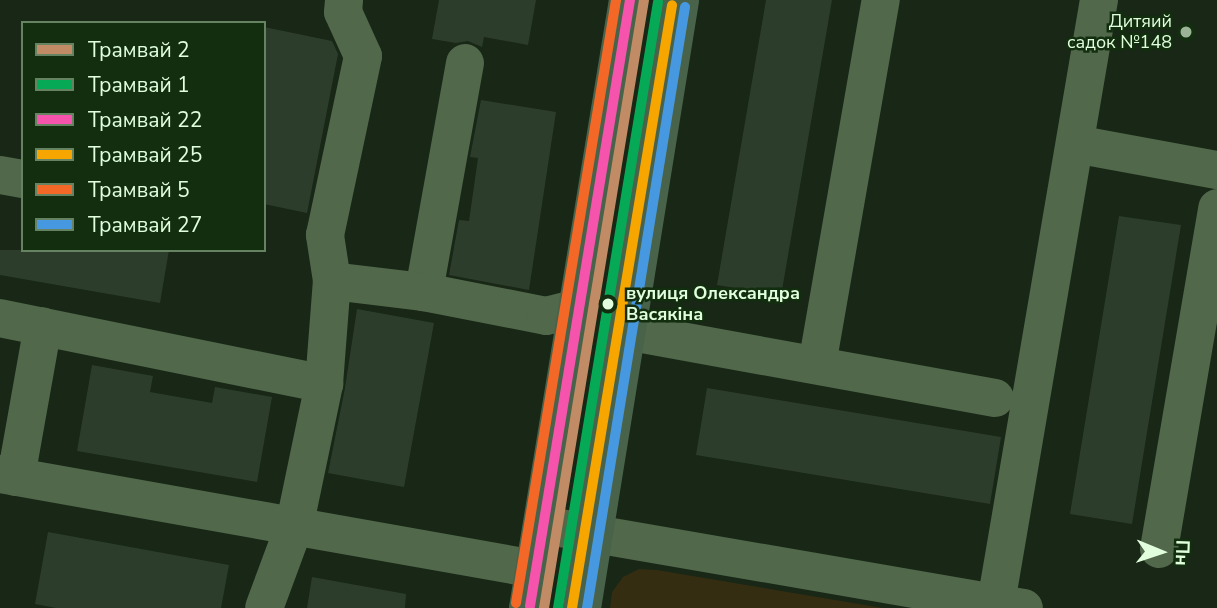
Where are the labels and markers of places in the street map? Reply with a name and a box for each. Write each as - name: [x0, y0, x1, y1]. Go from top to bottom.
- place label: Дитяий садок №148: [1067, 11, 1172, 54]
- marker: Дитяий садок №148: [1178, 24, 1194, 40]
- place label: вулиця Олександра Васякіна: [626, 283, 800, 326]
- marker: вулиця Олександра Васякіна: [596, 292, 620, 316]

